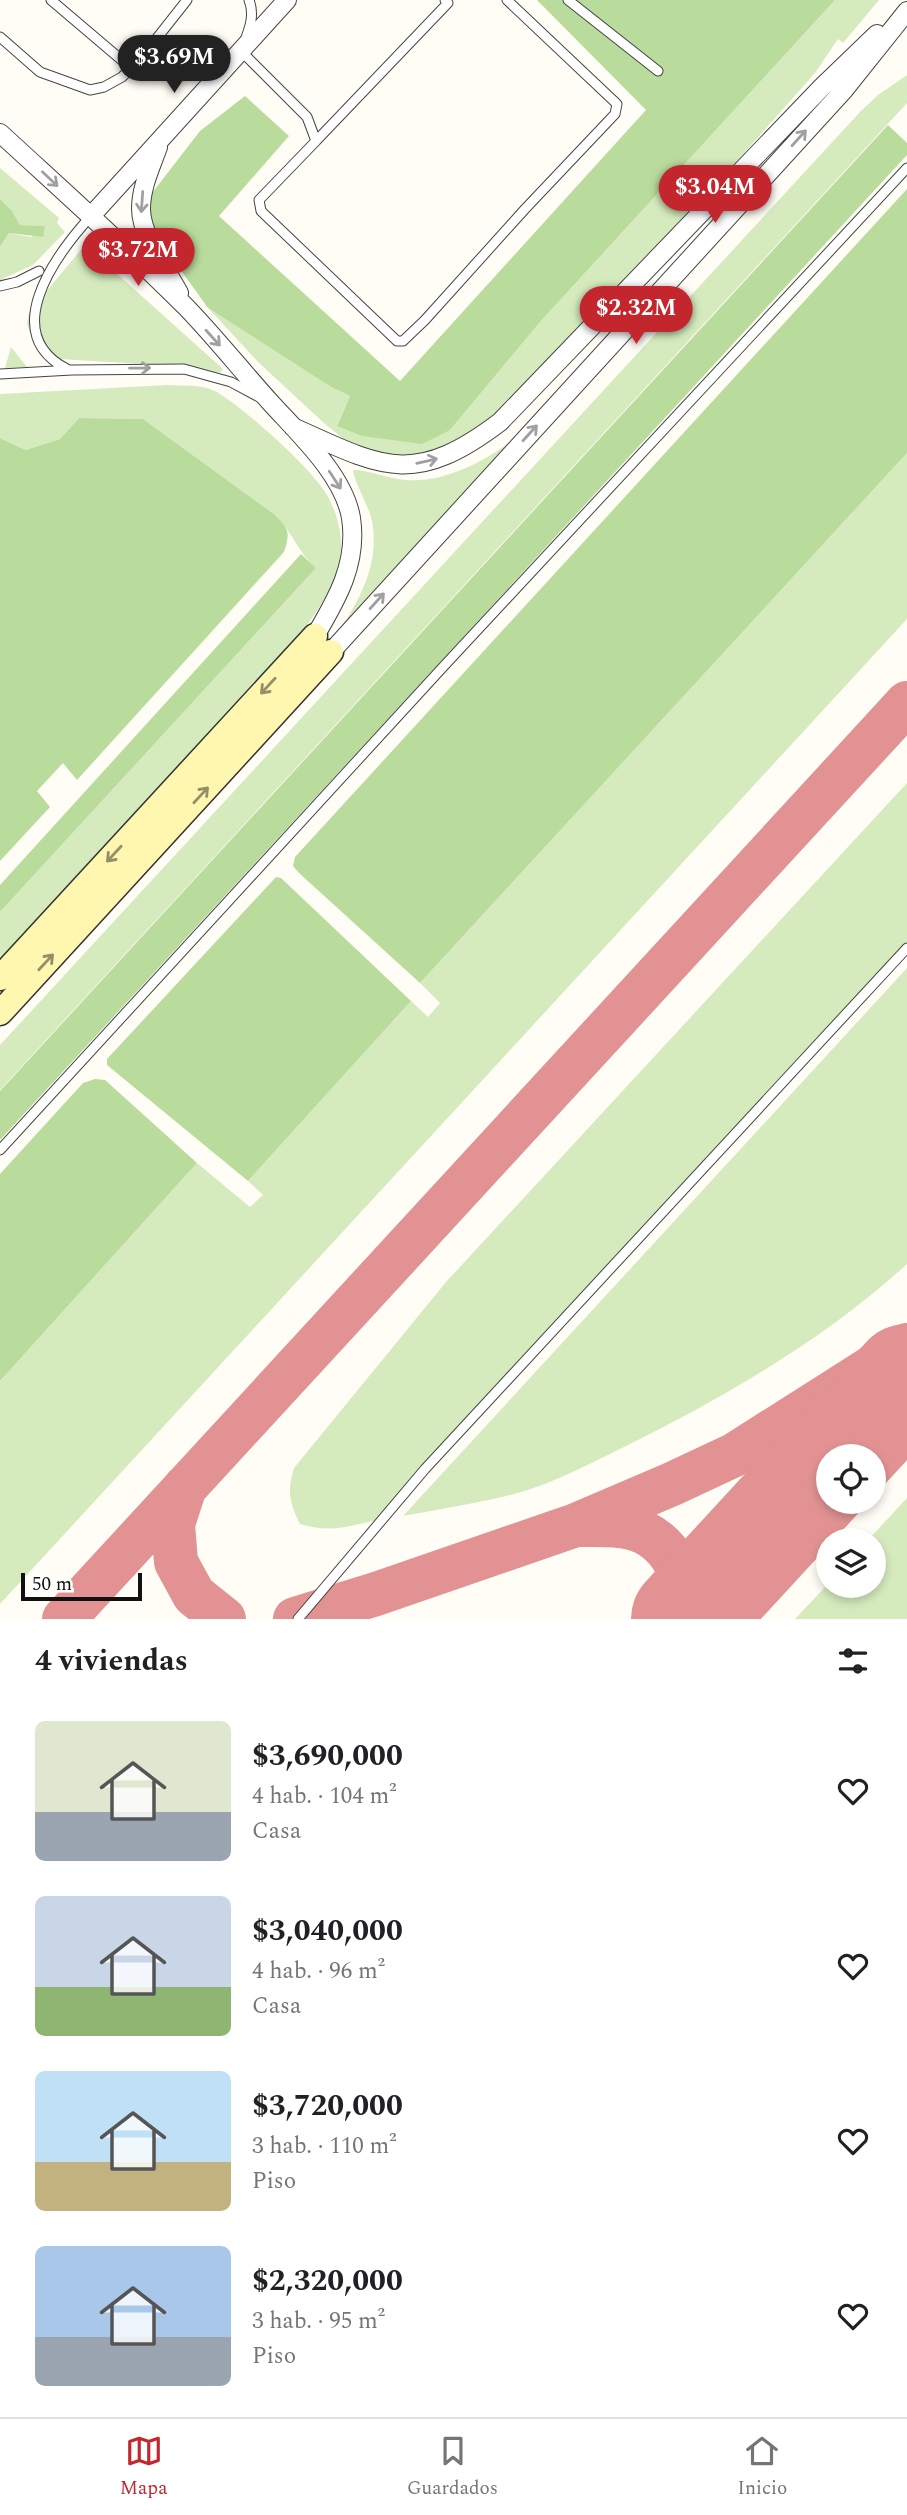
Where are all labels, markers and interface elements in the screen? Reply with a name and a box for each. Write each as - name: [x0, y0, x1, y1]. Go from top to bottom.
- pin: $3.69M: [117, 36, 231, 95]
- text: $3.69M: [134, 40, 214, 75]
- one-way arrow: [791, 130, 808, 147]
- pin: $3.04M: [658, 166, 772, 225]
- text: $3.04M: [675, 170, 755, 205]
- one-way arrow: [41, 171, 59, 187]
- one-way arrow: [136, 190, 149, 213]
- pin: $3.72M: [81, 229, 195, 288]
- text: $3.72M: [98, 233, 178, 268]
- pin: $2.32M: [579, 286, 693, 346]
- text: $2.32M: [596, 291, 676, 326]
- one-way arrow: [205, 328, 221, 346]
- one-way arrow: [128, 362, 151, 375]
- one-way arrow: [522, 424, 538, 442]
- one-way arrow: [415, 454, 438, 468]
- one-way arrow: [328, 470, 342, 490]
- one-way arrow: [369, 592, 385, 610]
- one-way arrow: [260, 677, 277, 694]
- one-way arrow: [192, 787, 209, 804]
- one-way arrow: [106, 845, 123, 862]
- one-way arrow: [38, 954, 55, 971]
- map controls: [816, 1444, 886, 1598]
- button: locate: [816, 1444, 886, 1514]
- button: layers: [816, 1528, 886, 1598]
- scale bar: [21, 1570, 142, 1602]
- text: 50 m: [32, 1570, 72, 1599]
- text: 4 viviendas: [35, 1638, 188, 1684]
- icon: filters: [834, 1642, 872, 1680]
- text: $3,690,000: [252, 1733, 403, 1779]
- icon: home: [91, 1749, 175, 1833]
- icon: heart: [834, 1772, 872, 1810]
- text: 4 hab. · 104 m²: [252, 1779, 397, 1814]
- text: Casa: [252, 1814, 301, 1849]
- text: $3,040,000: [252, 1908, 403, 1954]
- icon: home: [91, 1924, 175, 2008]
- icon: heart: [834, 1947, 872, 1985]
- text: 4 hab. · 96 m²: [252, 1954, 385, 1989]
- text: Casa: [252, 1989, 301, 2024]
- text: $3,720,000: [252, 2083, 403, 2129]
- icon: home: [91, 2099, 175, 2183]
- icon: heart: [834, 2122, 872, 2160]
- text: 3 hab. · 110 m²: [252, 2129, 397, 2164]
- text: Piso: [252, 2164, 296, 2199]
- text: $2,320,000: [252, 2258, 403, 2304]
- icon: home: [91, 2274, 175, 2358]
- icon: heart: [834, 2297, 872, 2335]
- text: 3 hab. · 95 m²: [252, 2304, 385, 2339]
- text: Piso: [252, 2339, 296, 2374]
- tab: Mapa: [120, 2432, 167, 2503]
- tab: Guardados: [407, 2432, 498, 2503]
- tab: Inicio: [738, 2432, 787, 2503]

